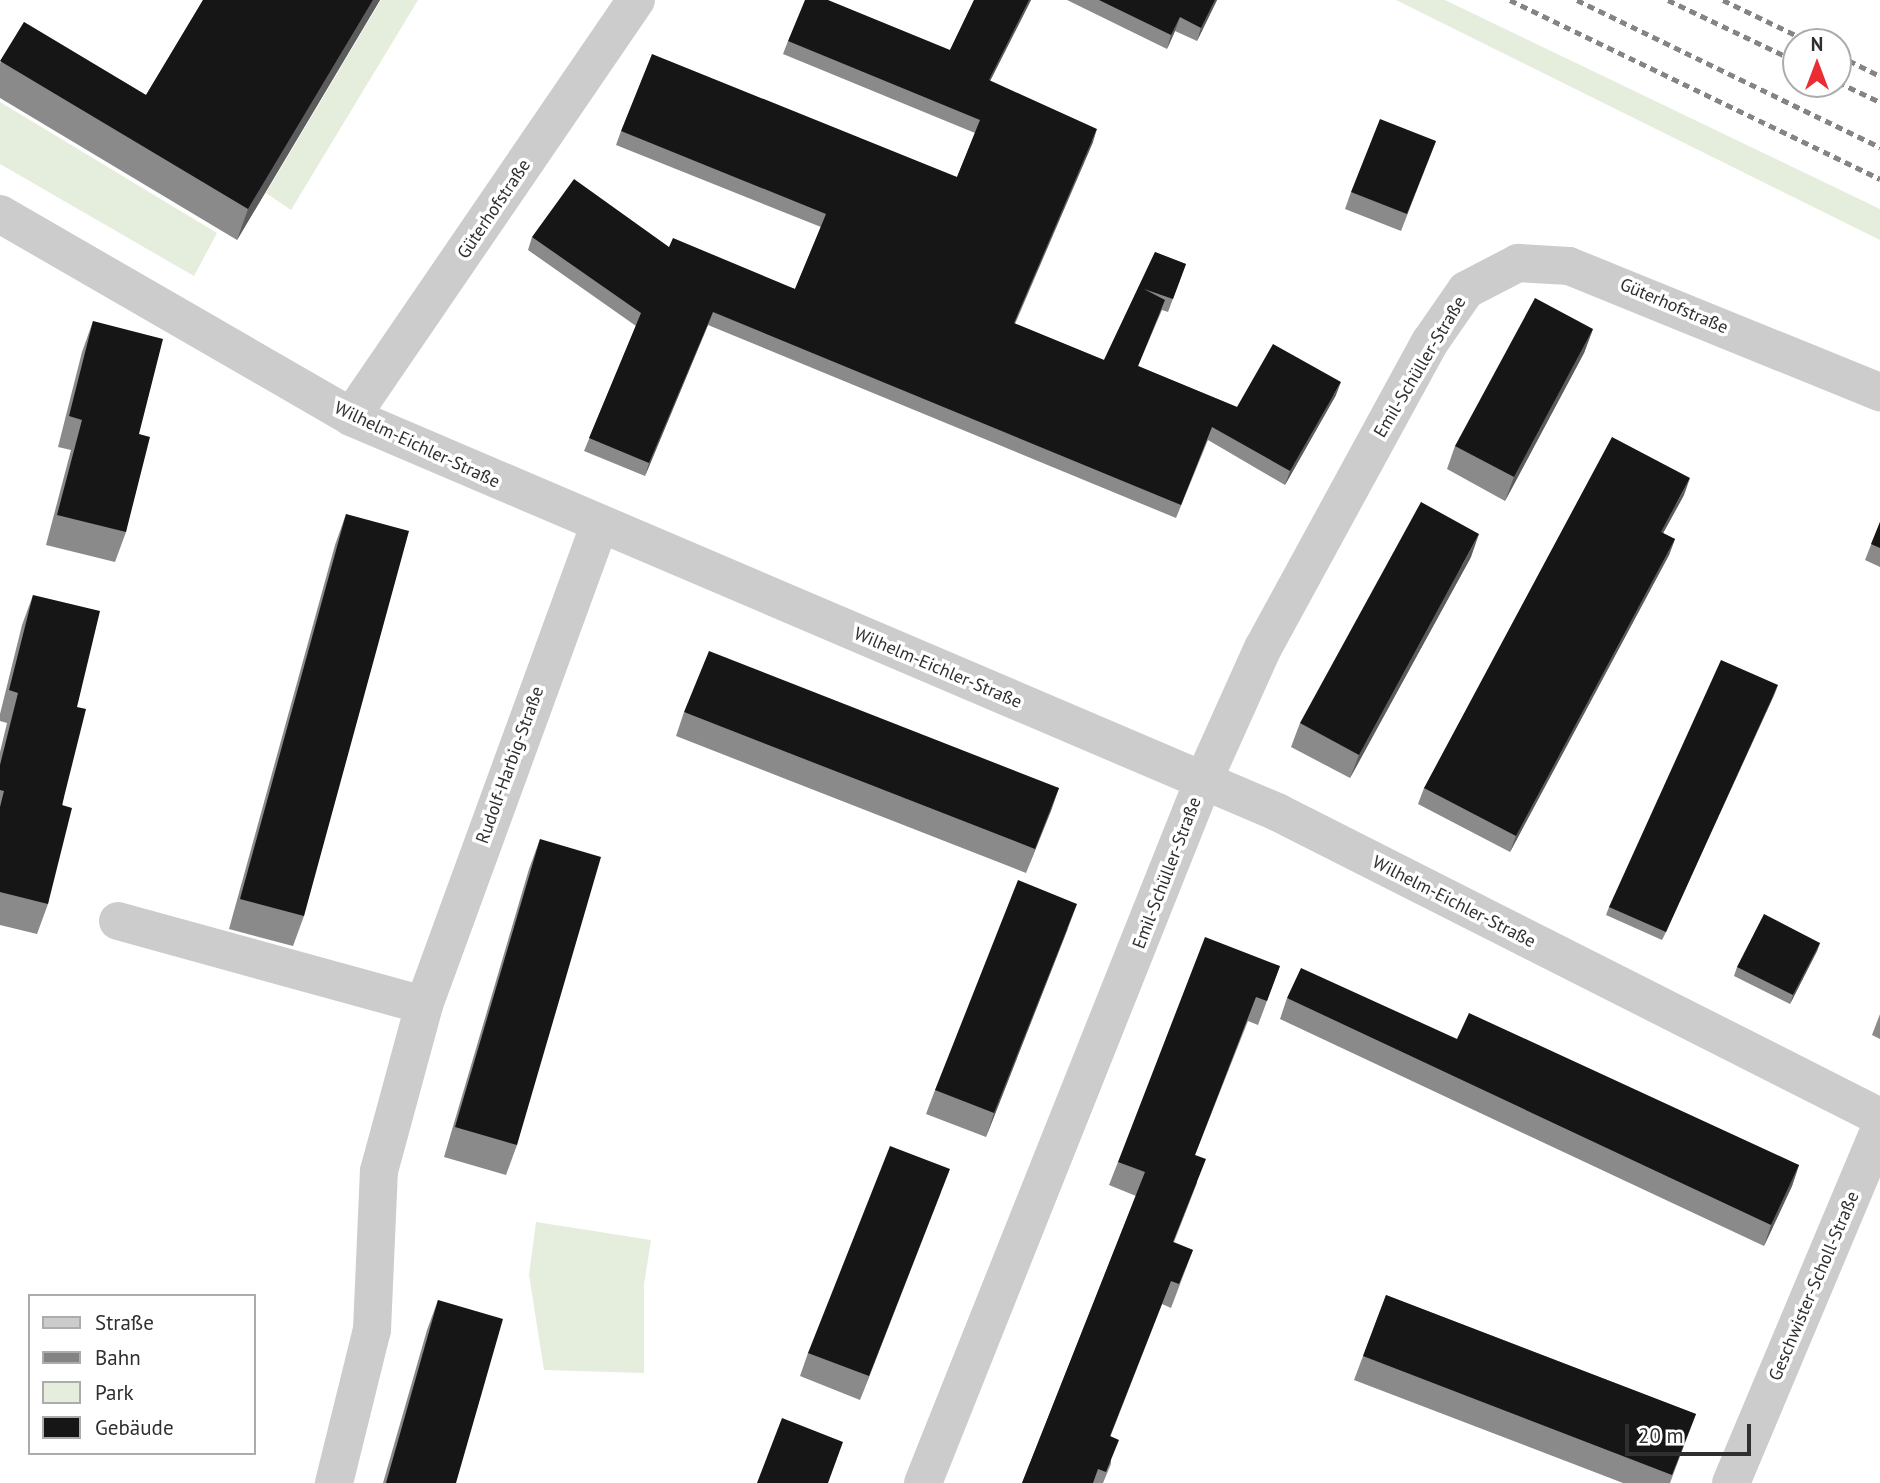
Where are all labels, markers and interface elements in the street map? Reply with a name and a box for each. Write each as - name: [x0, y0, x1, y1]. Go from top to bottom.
- north arrow: [1782, 28, 1852, 98]
- text: N: [1811, 32, 1823, 56]
- street label: Güterhofstraße: [453, 155, 535, 263]
- street label: Güterhofstraße: [1617, 274, 1731, 338]
- street label: Emil-Schüller-Straße: [1369, 293, 1471, 441]
- street label: Wilhelm-Eichler-Straße: [331, 397, 503, 493]
- street label: Wilhelm-Eichler-Straße: [851, 623, 1025, 713]
- street label: Rudolf-Harbig-Straße: [472, 684, 548, 846]
- street label: Emil-Schüller-Straße: [1128, 794, 1206, 952]
- street label: Wilhelm-Eichler-Straße: [1369, 851, 1539, 953]
- street label: Geschwister-Scholl-Straße: [1764, 1188, 1864, 1384]
- legend: [28, 1294, 256, 1455]
- text: Straße: [95, 1309, 154, 1336]
- text: Bahn: [95, 1344, 141, 1371]
- text: Park: [95, 1379, 134, 1406]
- scale bar: [1628, 1410, 1754, 1454]
- text: Gebäude: [95, 1414, 174, 1441]
- text: 20 m: [1638, 1422, 1684, 1449]

